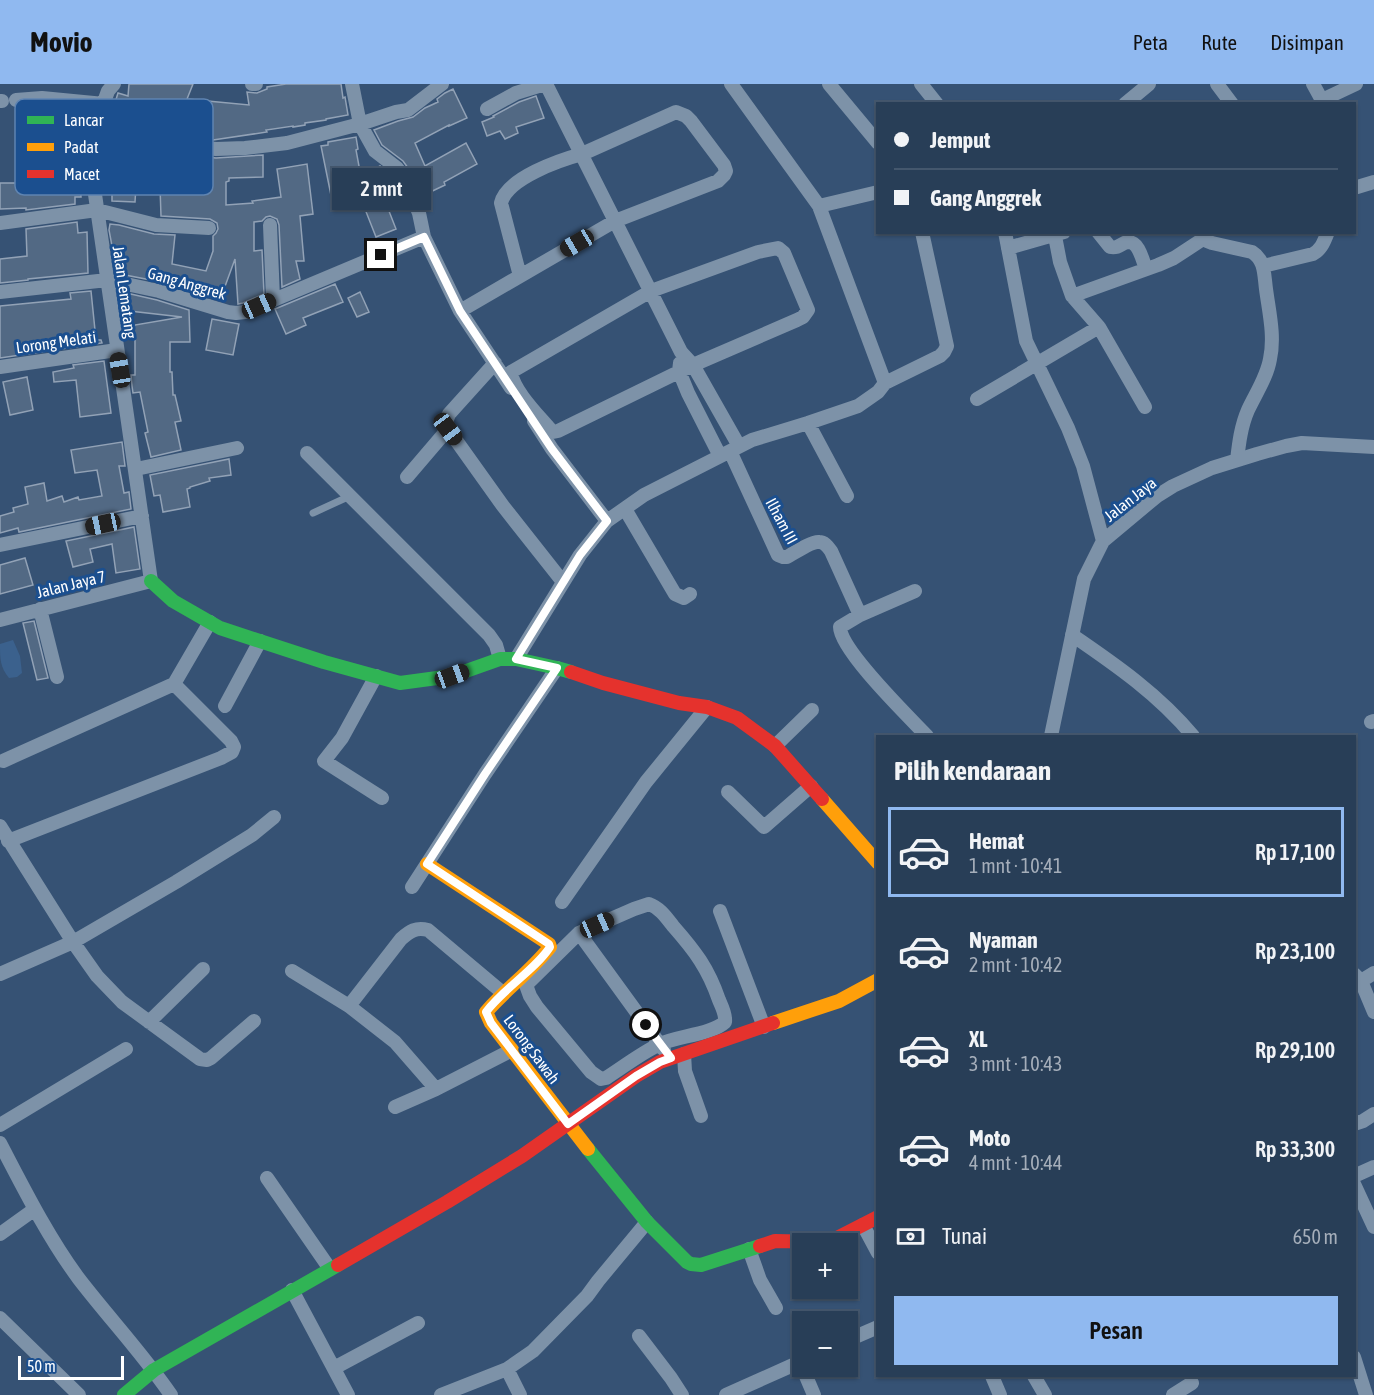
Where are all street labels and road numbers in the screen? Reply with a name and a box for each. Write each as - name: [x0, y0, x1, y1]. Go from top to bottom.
- street label: Jalan Lematang: [109, 245, 140, 340]
- street label: Gang Anggrek: [145, 263, 228, 304]
- street label: Lorong Melati: [15, 327, 97, 358]
- street label: Jalan Jaya: [1101, 473, 1160, 526]
- street label: Ilham III: [762, 495, 802, 547]
- street label: Jalan Jaya 7: [35, 567, 108, 602]
- street label: Lorong Sawah: [499, 1011, 564, 1088]

